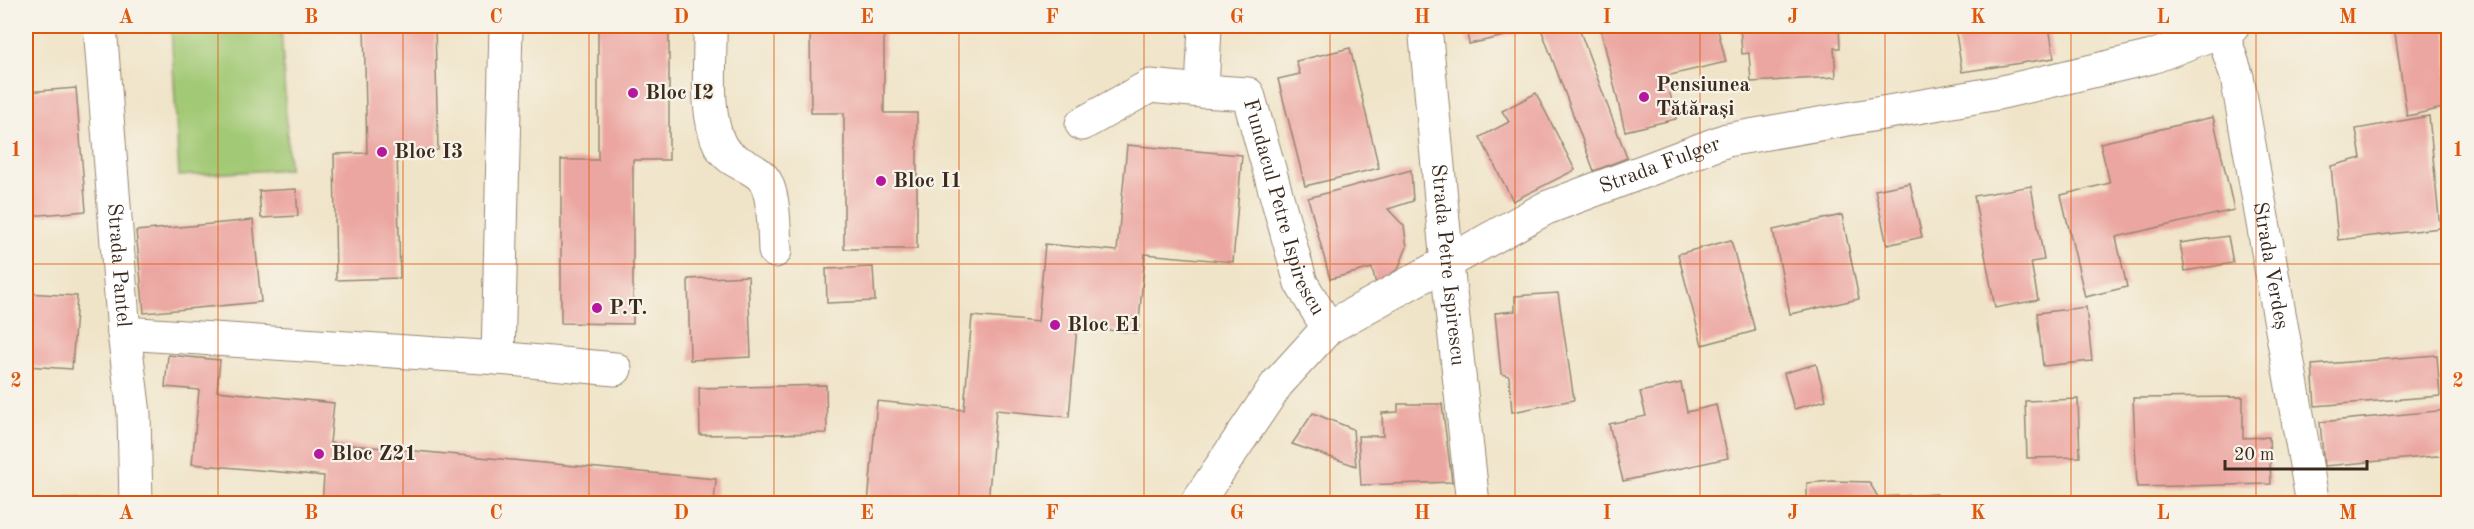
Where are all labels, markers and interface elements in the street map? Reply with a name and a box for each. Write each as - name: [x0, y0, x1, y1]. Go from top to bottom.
- text: A: [118, 8, 134, 28]
- text: B: [304, 8, 318, 28]
- text: C: [489, 8, 503, 28]
- text: D: [673, 8, 689, 28]
- text: E: [860, 8, 874, 28]
- text: F: [1045, 8, 1059, 28]
- text: G: [1230, 8, 1244, 28]
- text: H: [1414, 8, 1430, 28]
- text: I: [1603, 8, 1611, 28]
- text: J: [1788, 8, 1799, 28]
- text: K: [1970, 8, 1986, 28]
- text: L: [2156, 8, 2170, 28]
- text: M: [2339, 8, 2357, 28]
- place label: Pensiunea Tătărași: [1656, 75, 1751, 120]
- place label: Bloc I2: [645, 83, 714, 104]
- marker: Bloc I2: [626, 86, 640, 100]
- marker: Pensiunea Tătărași: [1637, 90, 1651, 104]
- street label: Fundacul Petre Ispirescu: [1239, 97, 1328, 319]
- street label: Strada Fulger: [1597, 133, 1724, 197]
- text: 1: [10, 141, 22, 161]
- text: 1: [2452, 141, 2464, 161]
- place label: Bloc I3: [394, 142, 463, 163]
- marker: Bloc I3: [375, 145, 389, 159]
- street label: Strada Petre Ispirescu: [1427, 163, 1468, 367]
- place label: Bloc I1: [893, 171, 962, 192]
- marker: Bloc I1: [874, 174, 888, 188]
- street label: Strada Verdeș: [2249, 200, 2292, 331]
- street label: Strada Pantel: [103, 202, 134, 328]
- place label: P.T.: [609, 298, 647, 319]
- marker: P.T.: [590, 301, 604, 315]
- place label: Bloc E1: [1067, 315, 1141, 336]
- marker: Bloc E1: [1048, 318, 1062, 332]
- text: 2: [10, 372, 22, 392]
- text: 2: [2452, 372, 2464, 392]
- scale bar: [2225, 433, 2368, 471]
- place label: Bloc Z21: [331, 444, 417, 465]
- text: 20 m: [2234, 446, 2274, 464]
- marker: Bloc Z21: [312, 447, 326, 461]
- text: A: [118, 504, 134, 524]
- text: B: [304, 504, 318, 524]
- text: C: [489, 504, 503, 524]
- text: D: [673, 504, 689, 524]
- text: E: [860, 504, 874, 524]
- text: F: [1045, 504, 1059, 524]
- text: G: [1230, 504, 1244, 524]
- text: H: [1414, 504, 1430, 524]
- text: I: [1603, 504, 1611, 524]
- text: J: [1788, 504, 1799, 524]
- text: K: [1970, 504, 1986, 524]
- text: L: [2156, 504, 2170, 524]
- text: M: [2339, 504, 2357, 524]

